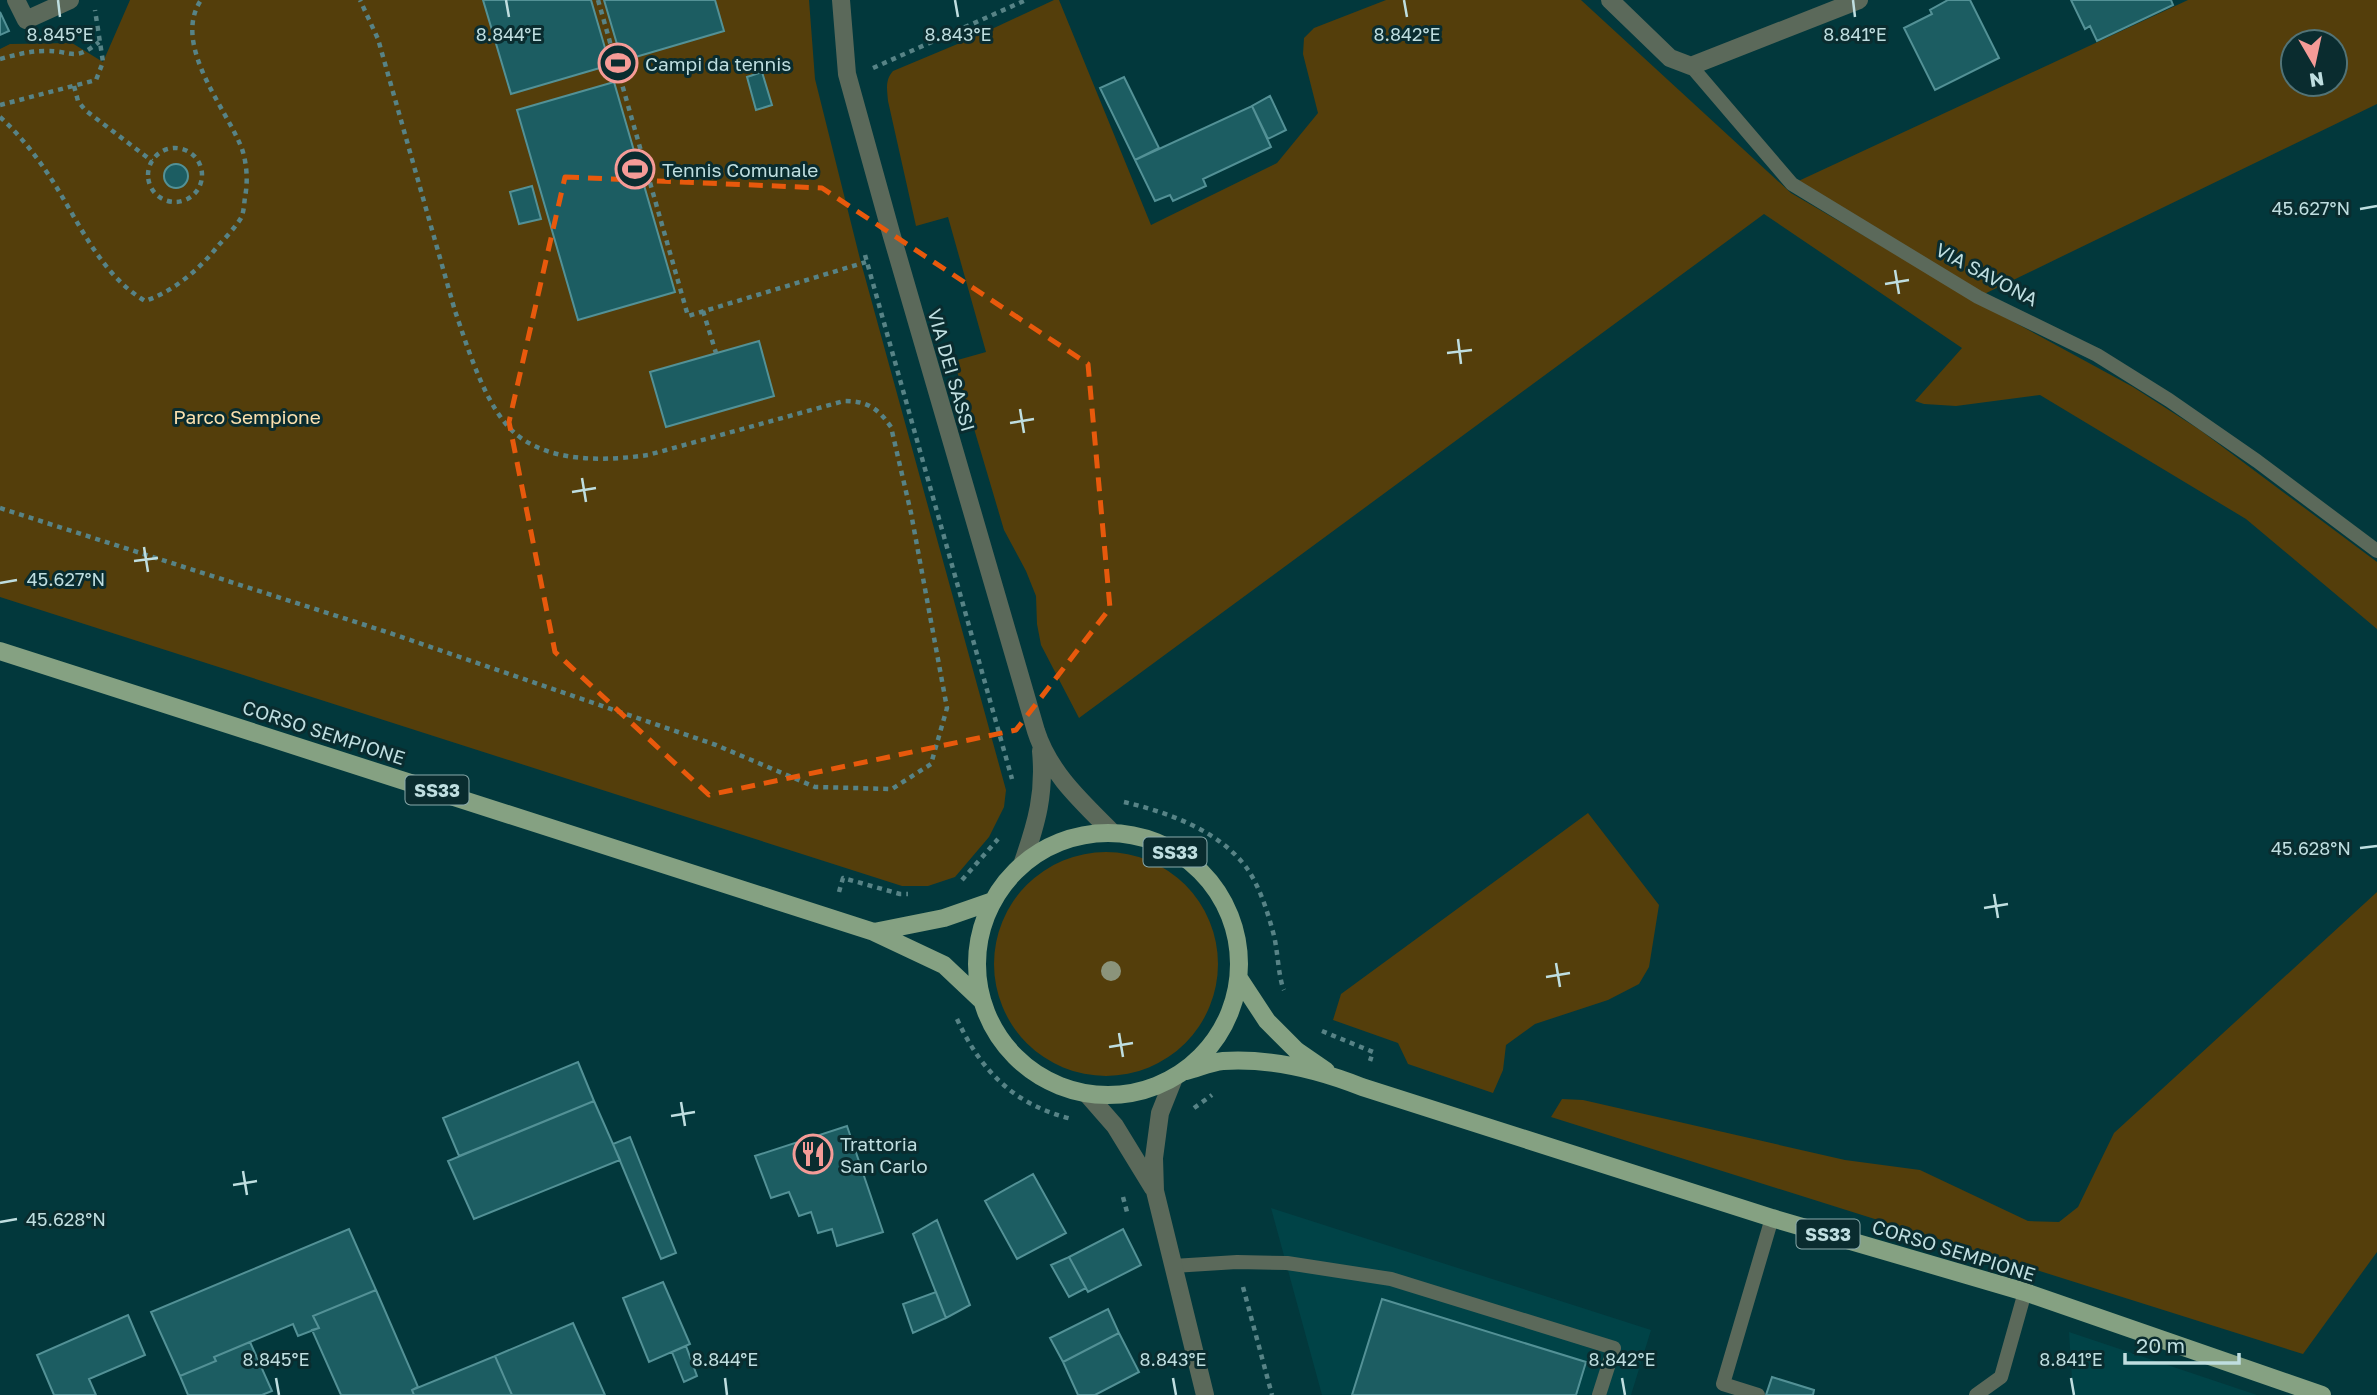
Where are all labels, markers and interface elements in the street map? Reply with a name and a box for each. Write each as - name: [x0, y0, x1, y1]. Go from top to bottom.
- text: 8.845°E: [27, 23, 93, 45]
- text: 8.844°E: [476, 23, 542, 45]
- text: 8.843°E: [925, 23, 991, 45]
- text: 8.842°E: [1374, 23, 1440, 45]
- text: 8.841°E: [1823, 23, 1887, 45]
- north arrow: [2279, 28, 2349, 98]
- sports icon: Campi da tennis: [597, 42, 639, 84]
- place label: Campi da tennis: [645, 52, 791, 75]
- text: N: [2308, 68, 2326, 93]
- sports icon: Tennis Comunale: [614, 148, 656, 190]
- place label: Tennis Comunale: [662, 158, 818, 181]
- text: 45.627°N: [2272, 197, 2350, 219]
- street label: VIA SAVONA: [1932, 237, 2042, 311]
- street label: VIA DEI SASSI: [923, 306, 981, 434]
- park label: Parco Sempione: [173, 405, 321, 428]
- text: 45.627°N: [27, 568, 105, 590]
- street label: CORSO SEMPIONE: [240, 695, 408, 769]
- road number: SS33: [406, 776, 468, 804]
- text: 45.628°N: [2271, 837, 2351, 859]
- road number: SS33: [1144, 838, 1206, 866]
- place label: Trattoria San Carlo: [840, 1132, 928, 1177]
- restaurant icon: Trattoria San Carlo: [792, 1133, 834, 1175]
- text: 45.628°N: [26, 1208, 106, 1230]
- street label: CORSO SEMPIONE: [1870, 1214, 2038, 1286]
- road number: SS33: [1797, 1219, 1860, 1248]
- scale bar: [2125, 1322, 2239, 1366]
- text: 20 m: [2136, 1332, 2185, 1358]
- text: 8.845°E: [243, 1348, 309, 1370]
- text: 8.844°E: [692, 1348, 758, 1370]
- text: 8.843°E: [1140, 1348, 1206, 1370]
- text: 8.842°E: [1589, 1348, 1655, 1370]
- text: 8.841°E: [2039, 1348, 2103, 1370]

